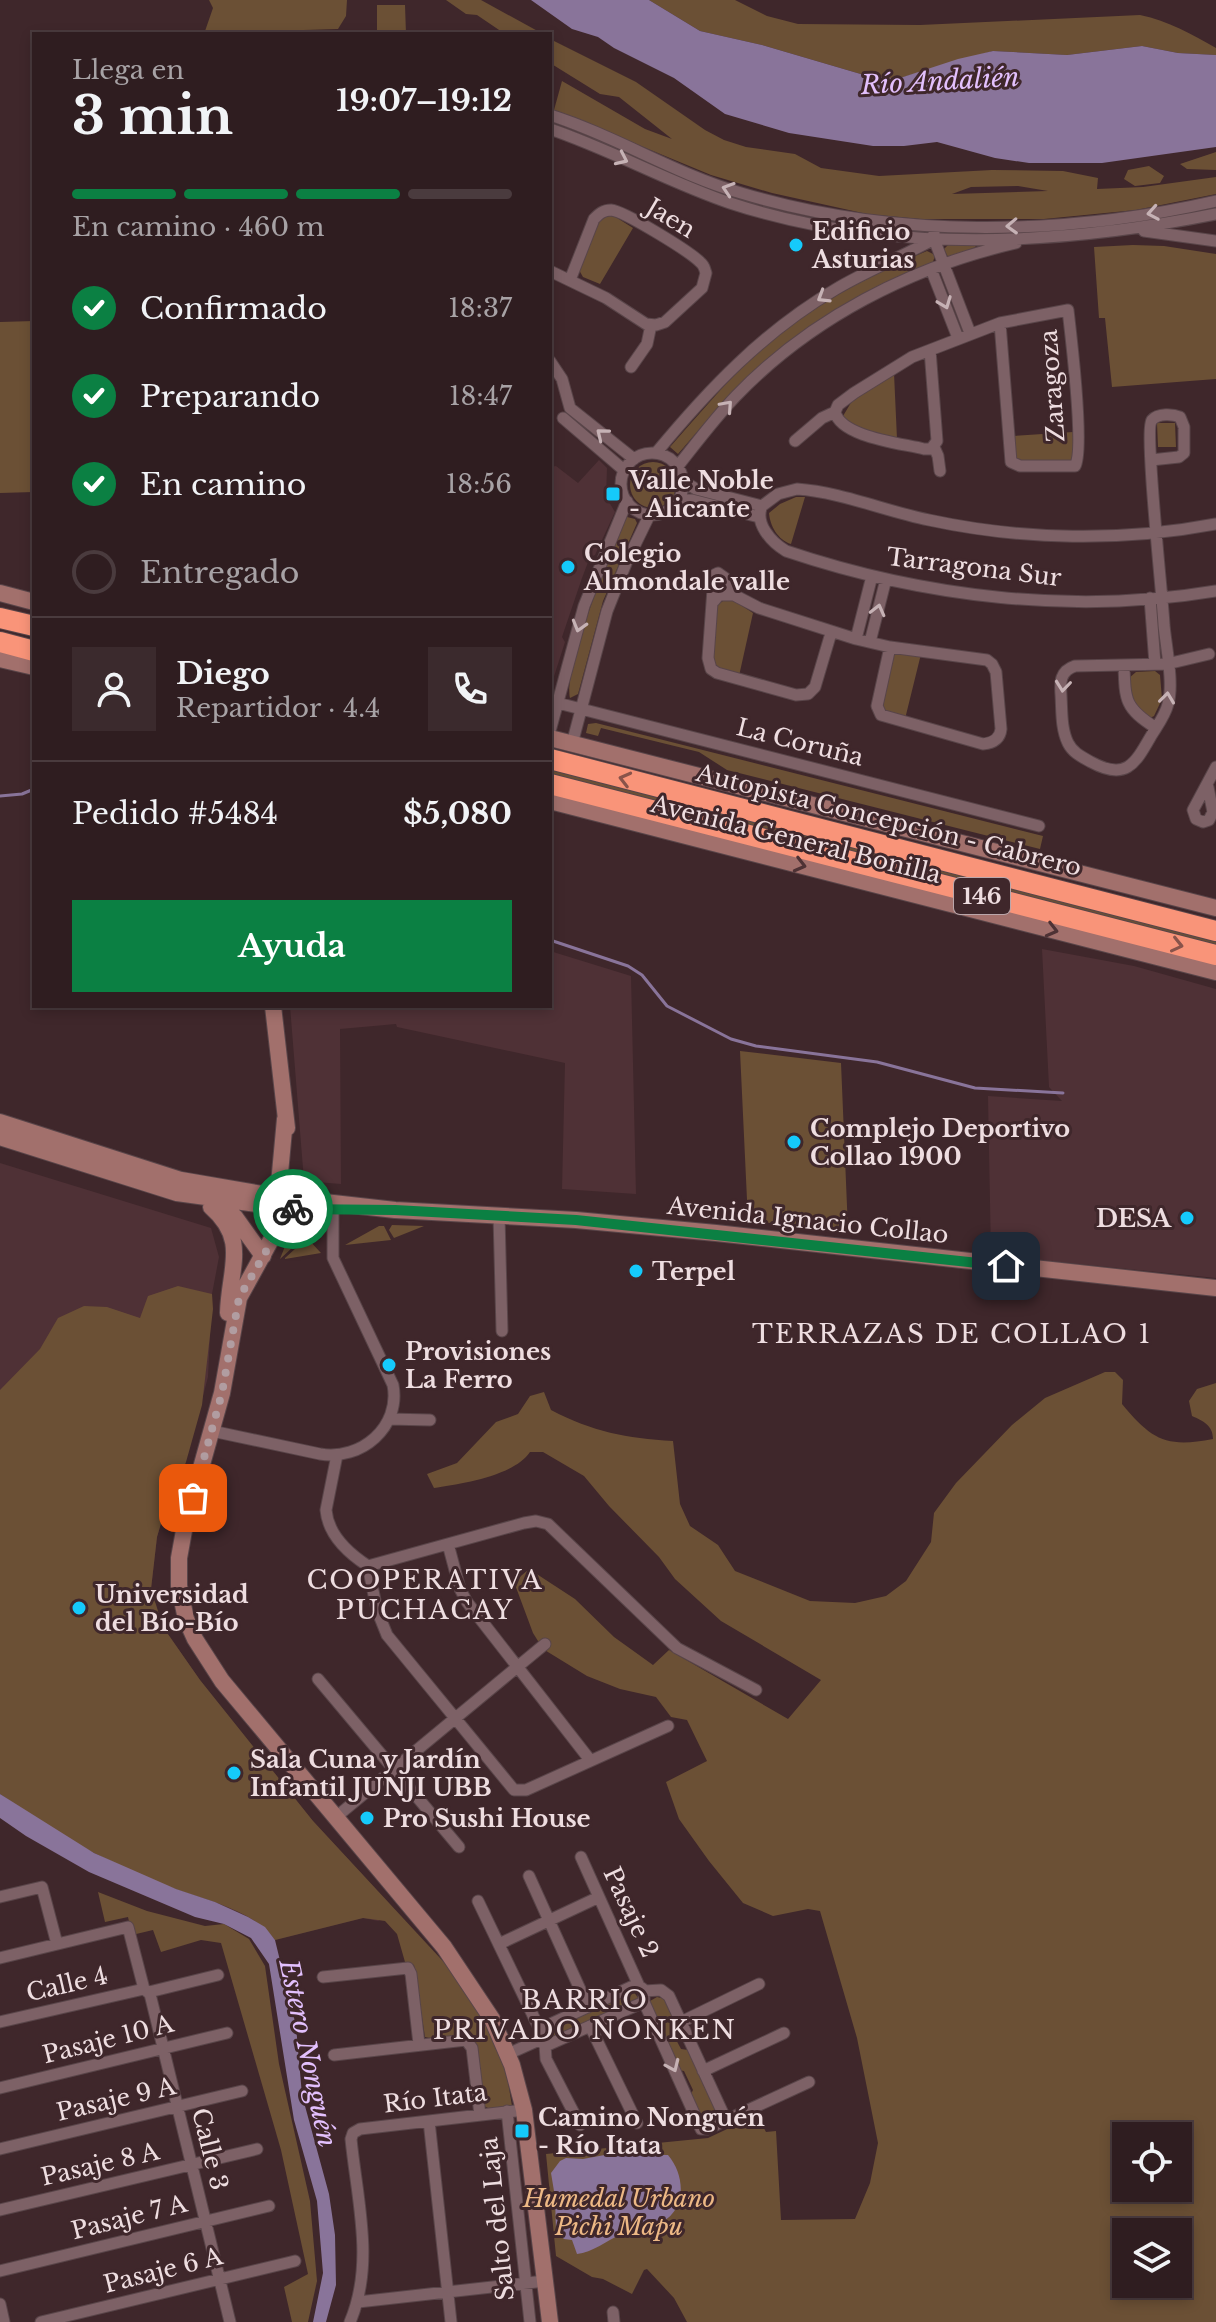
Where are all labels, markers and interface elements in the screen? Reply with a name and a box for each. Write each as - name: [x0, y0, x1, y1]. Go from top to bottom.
- text: Llega en: [72, 54, 184, 86]
- water label: Río Andalién: [859, 61, 1020, 101]
- text: 19:07–19:12: [336, 82, 512, 119]
- text: 3 min: [72, 84, 233, 148]
- one-way arrow: [614, 149, 629, 165]
- one-way arrow: [722, 183, 736, 199]
- street label: Jaen: [639, 191, 701, 244]
- one-way arrow: [1146, 204, 1160, 221]
- text: En camino · 460 m: [72, 211, 324, 243]
- place label: Edificio Asturias: [811, 217, 914, 274]
- one-way arrow: [1005, 217, 1018, 234]
- marker: Edificio Asturias: [787, 236, 805, 254]
- icon: check: [72, 286, 116, 330]
- one-way arrow: [818, 287, 832, 302]
- text: Confirmado: [140, 290, 327, 327]
- text: 18:37: [448, 292, 512, 324]
- one-way arrow: [935, 295, 952, 309]
- street label: Zaragoza: [1034, 328, 1070, 443]
- icon: check: [72, 374, 116, 418]
- text: Preparando: [140, 378, 320, 415]
- text: 18:47: [449, 380, 512, 412]
- one-way arrow: [717, 400, 732, 415]
- one-way arrow: [597, 429, 611, 444]
- icon: check: [72, 462, 116, 506]
- text: En camino: [140, 466, 306, 503]
- place label: Valle Noble - Alicante: [628, 466, 774, 523]
- text: 18:56: [446, 468, 512, 500]
- marker: Valle Noble - Alicante: [604, 485, 622, 503]
- place label: Colegio Almondale valle: [583, 539, 790, 596]
- street label: Tarragona Sur: [885, 542, 1063, 592]
- text: Entregado: [140, 554, 299, 591]
- marker: Colegio Almondale valle: [559, 558, 577, 576]
- one-way arrow: [869, 604, 886, 618]
- one-way arrow: [571, 618, 588, 632]
- button: person: [72, 647, 156, 731]
- button: phone: [428, 647, 512, 731]
- text: Diego: [176, 655, 270, 692]
- one-way arrow: [1054, 679, 1071, 692]
- one-way arrow: [1158, 691, 1175, 705]
- text: Repartidor · 4.4: [176, 692, 380, 724]
- street label: La Coruña: [734, 712, 867, 772]
- street label: Autopista Concepción - Cabrero: [692, 758, 1085, 882]
- one-way arrow: [619, 771, 633, 788]
- street label: Avenida General Bonilla: [647, 789, 945, 889]
- text: Pedido #5484: [72, 795, 278, 832]
- text: $5,080: [403, 795, 512, 832]
- one-way arrow: [793, 856, 807, 873]
- road number: 146: [954, 878, 1010, 914]
- button: Ayuda: [72, 900, 512, 992]
- one-way arrow: [1045, 921, 1059, 938]
- one-way arrow: [1170, 936, 1184, 953]
- place label: Complejo Deportivo Collao 1900: [810, 1114, 1070, 1171]
- marker: Complejo Deportivo Collao 1900: [785, 1133, 803, 1151]
- courier: [253, 1169, 333, 1249]
- icon: bike: [271, 1187, 315, 1231]
- street label: Avenida Ignacio Collao: [665, 1191, 950, 1249]
- place label: DESA: [1096, 1204, 1173, 1233]
- marker: DESA: [1178, 1209, 1196, 1227]
- pin: [972, 1232, 1040, 1300]
- icon: home: [984, 1244, 1028, 1288]
- place label: Terpel: [652, 1257, 736, 1286]
- marker: Terpel: [627, 1262, 645, 1280]
- district label: TERRAZAS DE COLLAO 1: [752, 1318, 1152, 1350]
- place label: Provisiones La Ferro: [405, 1337, 551, 1394]
- marker: Provisiones La Ferro: [380, 1356, 398, 1374]
- pin: [159, 1464, 227, 1532]
- icon: bag: [171, 1476, 215, 1520]
- district label: COOPERATIVA PUCHACAY: [306, 1564, 544, 1626]
- place label: Universidad del Bío-Bío: [95, 1580, 249, 1637]
- marker: Universidad del Bío-Bío: [70, 1599, 88, 1617]
- place label: Sala Cuna y Jardín Infantil JUNJI UBB: [250, 1745, 492, 1802]
- marker: Sala Cuna y Jardín Infantil JUNJI UBB: [225, 1764, 243, 1782]
- place label: Pro Sushi House: [383, 1804, 591, 1833]
- marker: Pro Sushi House: [358, 1809, 376, 1827]
- street label: Pasaje 2: [597, 1862, 665, 1962]
- water label: Estero Nonguén: [272, 1955, 344, 2150]
- street label: Calle 4: [23, 1961, 111, 2007]
- district label: BARRIO PRIVADO NONKEN: [433, 1984, 737, 2046]
- street label: Pasaje 10 A: [40, 2009, 177, 2069]
- one-way arrow: [663, 2058, 679, 2073]
- street label: Pasaje 9 A: [54, 2071, 179, 2127]
- street label: Río Itata: [382, 2077, 489, 2119]
- place label: Camino Nonguén - Río Itata: [538, 2103, 765, 2160]
- street label: Calle 3: [186, 2105, 234, 2193]
- marker: Camino Nonguén - Río Itata: [513, 2122, 531, 2140]
- map controls: [1112, 2122, 1192, 2298]
- button: locate: [1112, 2122, 1192, 2202]
- street label: Salto del Laja: [474, 2135, 520, 2302]
- street label: Pasaje 8 A: [38, 2136, 162, 2192]
- park label: Humedal Urbano Pichi Mapu: [522, 2184, 715, 2241]
- street label: Pasaje 7 A: [68, 2189, 190, 2245]
- button: layers: [1112, 2218, 1192, 2298]
- street label: Pasaje 6 A: [101, 2241, 226, 2299]

